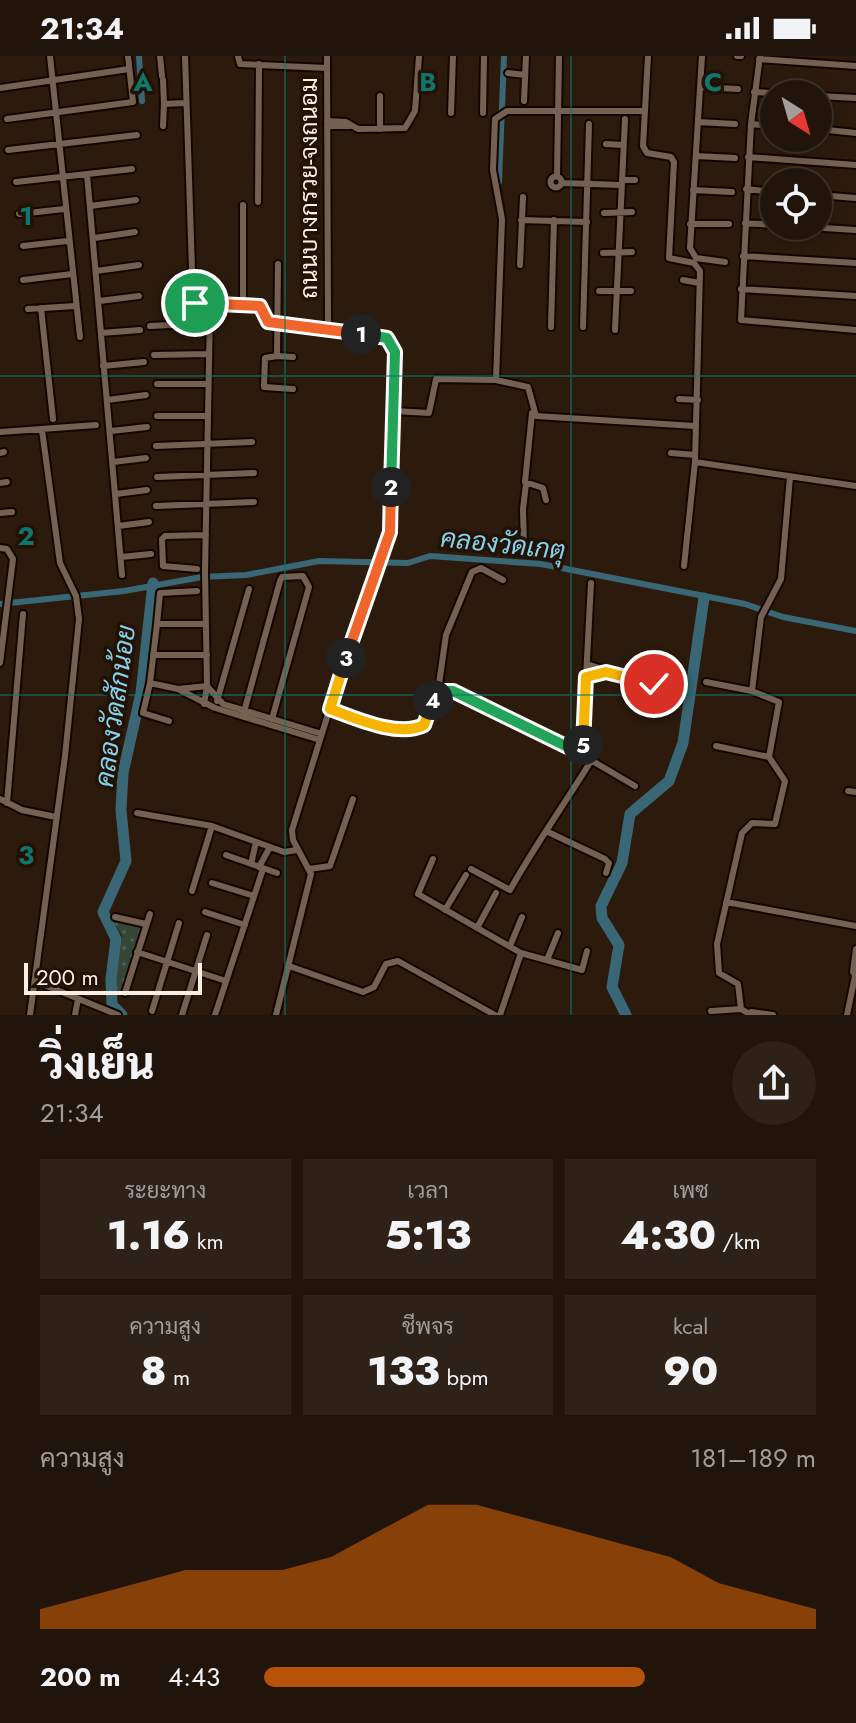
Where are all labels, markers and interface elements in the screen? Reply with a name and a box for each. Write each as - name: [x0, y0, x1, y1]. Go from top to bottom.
- text: 21:34: [40, 7, 124, 50]
- text: A: [132, 63, 153, 101]
- text: B: [419, 63, 437, 101]
- text: C: [704, 63, 722, 101]
- street label: ถนนบางกรวย-จงถนอม: [291, 77, 326, 299]
- north arrow: [760, 80, 832, 152]
- map controls: [760, 80, 832, 240]
- button: locate: [760, 168, 832, 240]
- text: 1: [19, 197, 33, 235]
- pin: [161, 269, 229, 337]
- icon: arrive: [173, 281, 217, 325]
- pin: 1: [341, 314, 381, 354]
- text: 1: [355, 318, 367, 350]
- pin: 2: [371, 467, 411, 507]
- text: 2: [384, 471, 398, 503]
- text: 2: [17, 517, 35, 555]
- water label: คลองวัดเกตุ: [439, 519, 567, 569]
- water label: คลองวัดสักน้อย: [85, 622, 145, 789]
- pin: 3: [326, 638, 366, 678]
- text: 3: [339, 642, 353, 674]
- pin: [620, 650, 688, 718]
- icon: check: [632, 662, 676, 706]
- pin: 4: [413, 680, 453, 720]
- text: 4: [425, 684, 441, 716]
- pin: 5: [563, 725, 603, 765]
- text: 5: [576, 729, 590, 761]
- text: 3: [18, 836, 34, 874]
- scale bar: [24, 959, 202, 995]
- text: 200 m: [36, 961, 99, 993]
- text: วิ่งเย็น: [40, 1032, 155, 1096]
- button: share: [732, 1041, 816, 1125]
- text: 21:34: [40, 1094, 104, 1132]
- text: ระยะทาง: [124, 1174, 206, 1206]
- text: เวลา: [407, 1174, 449, 1206]
- text: เพซ: [673, 1174, 709, 1206]
- text: 1.16: [107, 1206, 190, 1264]
- text: 5:13: [385, 1206, 471, 1264]
- text: 4:30: [621, 1206, 716, 1264]
- text: km: [190, 1225, 224, 1257]
- text: /km: [716, 1225, 761, 1257]
- text: ความสูง: [130, 1310, 201, 1342]
- text: ชีพจร: [402, 1310, 454, 1342]
- text: kcal: [673, 1310, 708, 1342]
- text: 8: [140, 1342, 166, 1400]
- text: 133: [367, 1342, 440, 1400]
- text: 90: [663, 1342, 718, 1400]
- text: m: [166, 1361, 190, 1393]
- text: bpm: [440, 1361, 489, 1393]
- text: ความสูง: [40, 1439, 124, 1477]
- text: 181–189 m: [690, 1439, 816, 1477]
- text: 200 m: [40, 1658, 121, 1696]
- text: 4:43: [168, 1658, 220, 1696]

